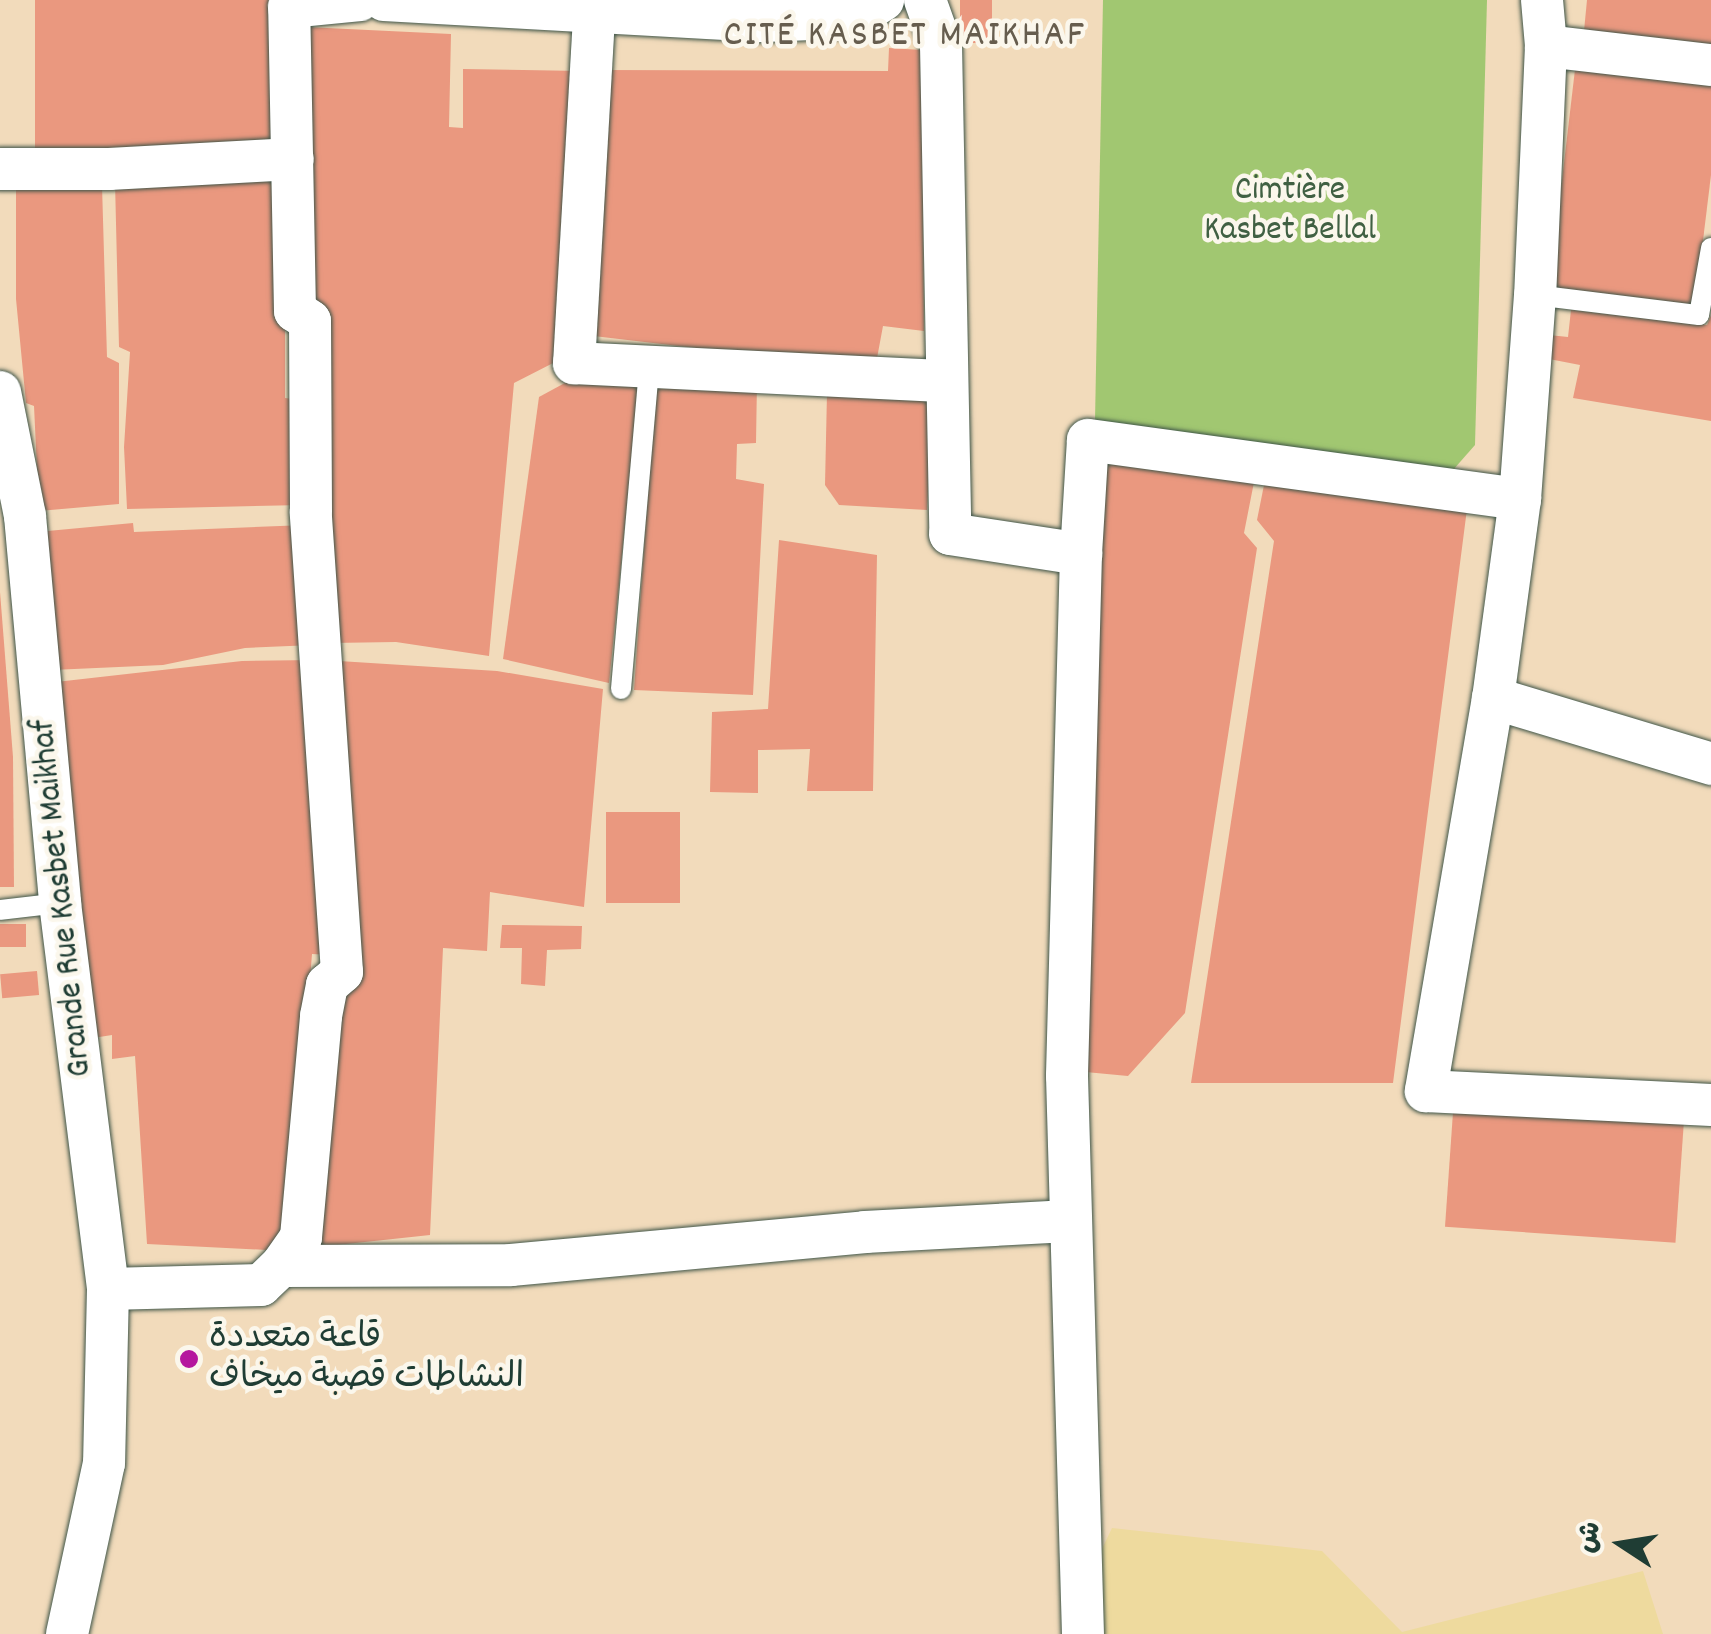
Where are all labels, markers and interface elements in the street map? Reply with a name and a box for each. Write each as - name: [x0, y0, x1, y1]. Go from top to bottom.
- district label: CITÉ KASBET MAIKHAF: [724, 14, 1086, 60]
- park label: Cimtière Kasbet Bellal: [1204, 170, 1376, 252]
- street label: Grande Rue Kasbet Maikhaf: [23, 717, 103, 1079]
- place label: قاعة متعددة النشاطات قصبة ميخاف: [209, 1318, 524, 1400]
- marker: قاعة متعددة النشاطات قصبة ميخاف: [178, 1348, 200, 1370]
- north arrow: [1571, 1494, 1671, 1594]
- text: ش: [1569, 1519, 1614, 1557]

